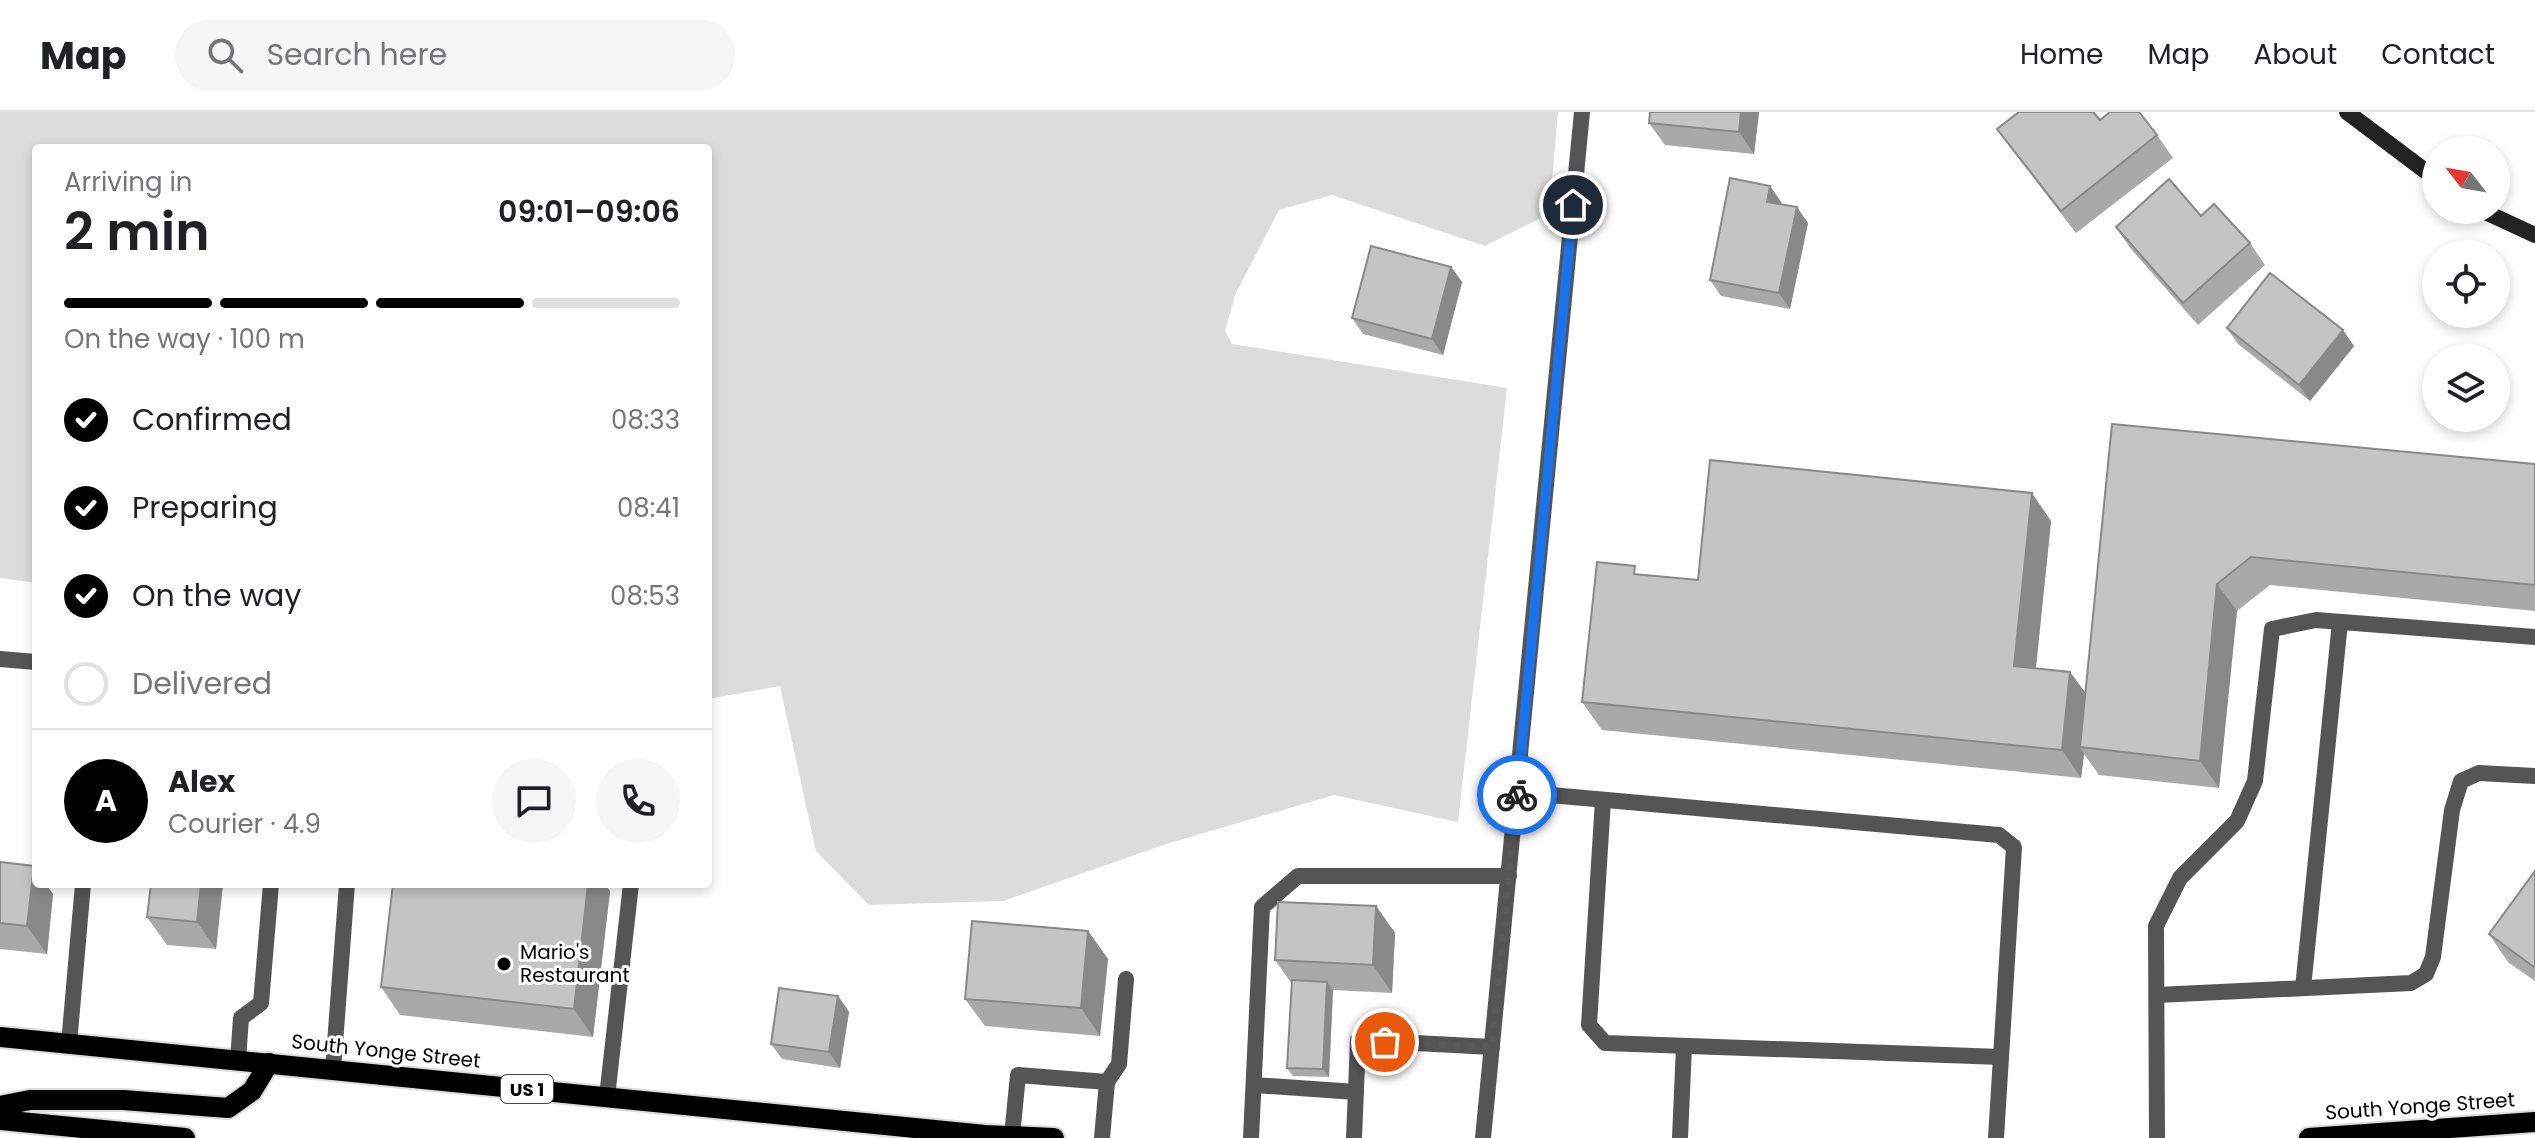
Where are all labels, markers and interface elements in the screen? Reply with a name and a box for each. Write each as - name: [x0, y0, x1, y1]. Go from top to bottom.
- search box: [175, 19, 735, 91]
- text: Map: [40, 29, 127, 82]
- icon: search: [203, 33, 247, 77]
- text: Search here: [267, 33, 447, 76]
- text: Home: [2020, 35, 2103, 74]
- text: Map: [2147, 35, 2209, 74]
- text: About: [2253, 35, 2337, 74]
- text: Contact: [2381, 35, 2495, 74]
- north arrow: [2422, 136, 2510, 224]
- map controls: [2422, 136, 2510, 432]
- text: Arriving in: [64, 164, 193, 200]
- pin: [1539, 171, 1607, 239]
- icon: home: [1551, 183, 1595, 227]
- text: 09:01–09:06: [498, 190, 680, 233]
- text: 2 min: [64, 195, 210, 268]
- button: locate: [2422, 240, 2510, 328]
- text: On the way · 100 m: [64, 321, 305, 357]
- button: layers: [2422, 344, 2510, 432]
- icon: check: [64, 398, 108, 442]
- text: Confirmed: [132, 398, 292, 441]
- text: 08:33: [611, 402, 680, 438]
- icon: check: [64, 486, 108, 530]
- text: Preparing: [132, 486, 278, 529]
- text: 08:41: [617, 490, 680, 526]
- icon: check: [64, 574, 108, 618]
- text: On the way: [132, 574, 301, 617]
- text: 08:53: [610, 578, 680, 614]
- text: Delivered: [132, 662, 272, 705]
- courier: [1477, 755, 1557, 835]
- button: chat: [492, 759, 576, 843]
- button: phone: [596, 759, 680, 843]
- text: Alex: [168, 760, 235, 803]
- icon: bike: [1495, 773, 1539, 817]
- text: A: [95, 779, 117, 822]
- text: Courier · 4.9: [168, 806, 321, 842]
- place label: Mario's Restaurant: [520, 938, 630, 989]
- marker: Mario's Restaurant: [495, 955, 513, 973]
- pin: [1351, 1008, 1419, 1076]
- icon: bag: [1363, 1020, 1407, 1064]
- street label: South Yonge Street: [290, 1027, 482, 1075]
- road number: US 1: [501, 1075, 553, 1103]
- street label: South Yonge Street: [2324, 1085, 2516, 1127]

